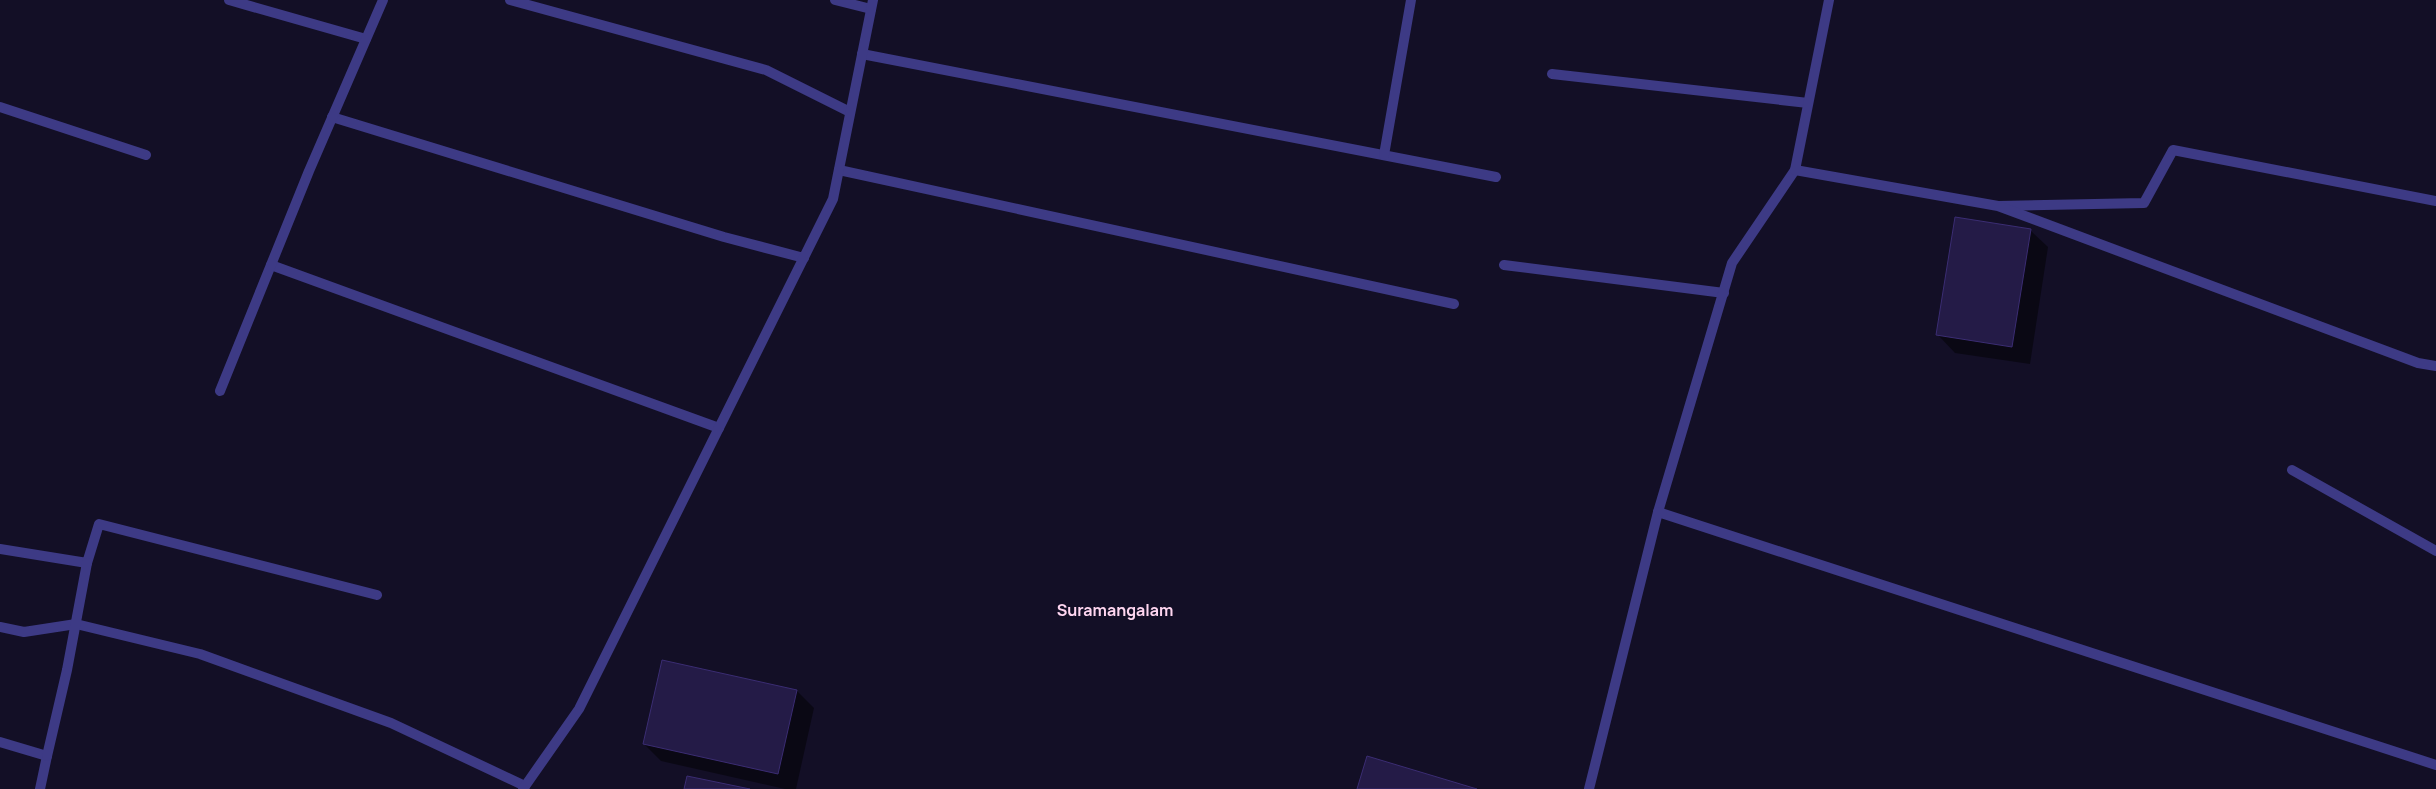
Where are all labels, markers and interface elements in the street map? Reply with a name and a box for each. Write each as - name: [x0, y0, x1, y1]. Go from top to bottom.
- district label: Suramangalam: [1057, 599, 1173, 621]

